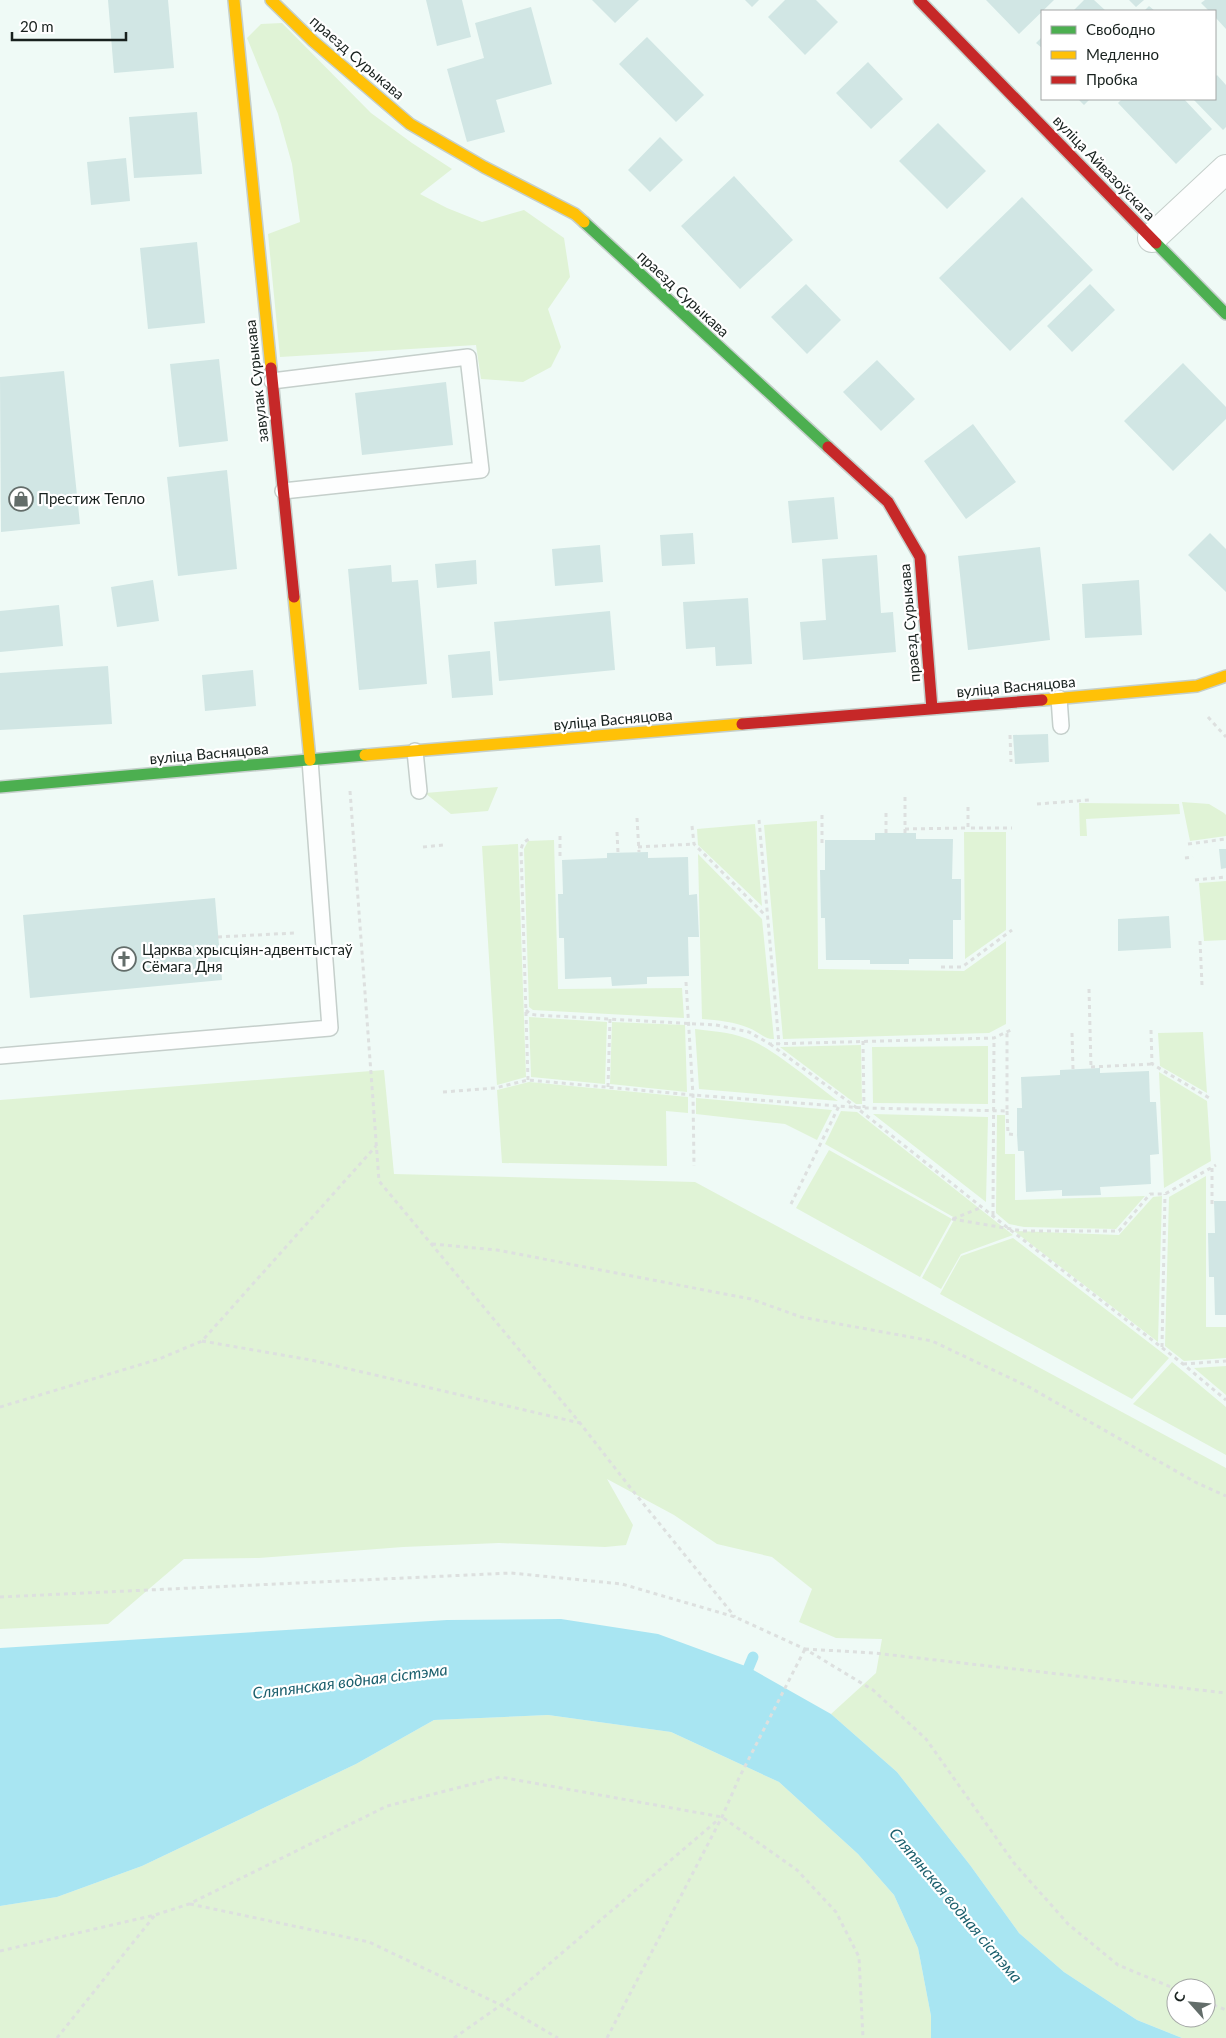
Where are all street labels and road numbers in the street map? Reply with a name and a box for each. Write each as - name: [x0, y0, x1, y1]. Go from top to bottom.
- street label: праезд Сурыкава: [307, 11, 408, 103]
- street label: вуліца Айвазоўскага: [1050, 111, 1160, 224]
- street label: праезд Сурыкава: [634, 246, 733, 340]
- street label: завулак Сурыкава: [241, 319, 271, 443]
- street label: праезд Сурыкава: [895, 563, 923, 683]
- street label: вуліца Васняцова: [956, 672, 1076, 700]
- street label: вуліца Васняцова: [553, 705, 673, 733]
- street label: вуліца Васняцова: [149, 739, 269, 767]

